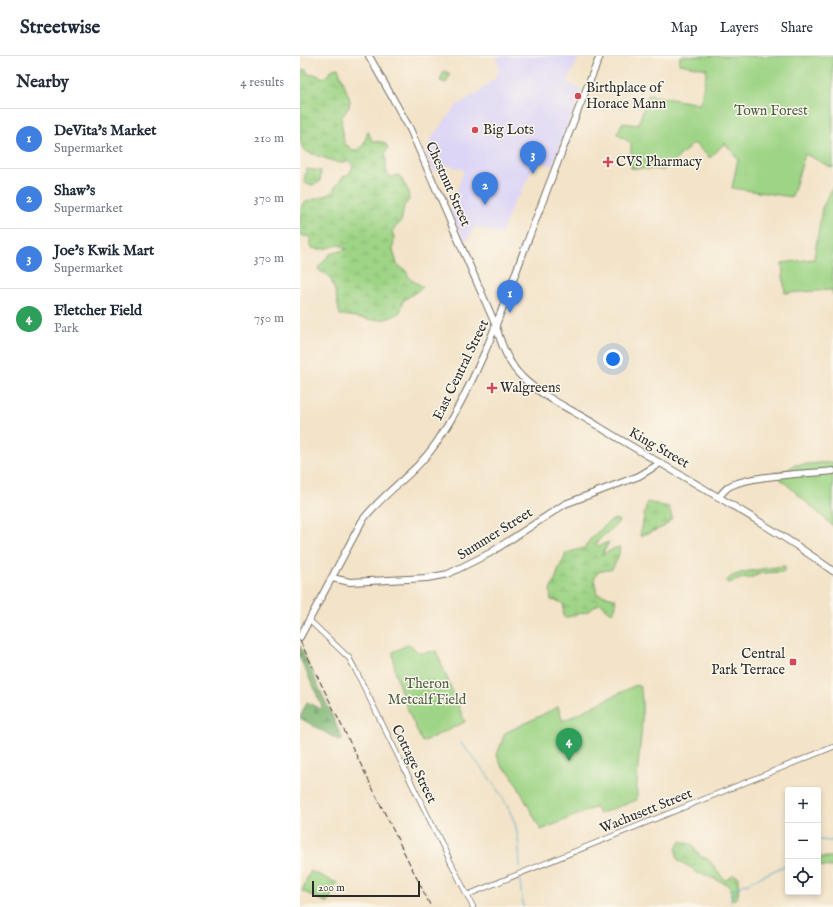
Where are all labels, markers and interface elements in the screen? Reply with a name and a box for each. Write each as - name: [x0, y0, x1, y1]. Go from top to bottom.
- text: Streetwise: [20, 16, 100, 40]
- text: Map: [671, 19, 698, 37]
- text: Layers: [720, 19, 759, 37]
- text: Share: [781, 19, 813, 37]
- text: Nearby: [16, 72, 69, 93]
- text: 4 results: [240, 74, 284, 91]
- place label: Birthplace of Horace Mann: [586, 79, 667, 113]
- marker: Birthplace of Horace Mann: [573, 91, 583, 101]
- park label: Town Forest: [734, 102, 808, 120]
- text: DeVita's Market: [54, 121, 156, 140]
- place label: Big Lots: [483, 121, 534, 139]
- marker: Big Lots: [470, 125, 480, 135]
- text: 1: [27, 130, 31, 147]
- text: 210 m: [254, 130, 284, 147]
- street label: Chestnut Street: [421, 139, 475, 229]
- text: Supermarket: [54, 140, 123, 157]
- pin: 3: [520, 141, 546, 174]
- place label: CVS Pharmacy: [616, 153, 702, 171]
- marker: CVS Pharmacy: [603, 157, 613, 167]
- pin: 2: [472, 172, 498, 205]
- text: Shaw's: [54, 181, 95, 200]
- text: 2: [26, 190, 32, 207]
- text: 370 m: [254, 190, 284, 207]
- text: Supermarket: [54, 200, 123, 217]
- text: Joe's Kwik Mart: [54, 241, 154, 260]
- text: 3: [27, 250, 31, 267]
- text: 370 m: [254, 250, 284, 267]
- text: Supermarket: [54, 260, 123, 277]
- pin: 1: [497, 280, 523, 313]
- text: Fletcher Field: [54, 301, 142, 320]
- text: 4: [26, 310, 32, 327]
- text: 750 m: [254, 310, 284, 327]
- street label: East Central Street: [429, 316, 493, 423]
- text: Park: [54, 320, 79, 337]
- your location: [603, 349, 623, 369]
- place label: Walgreens: [500, 379, 560, 397]
- marker: Walgreens: [487, 383, 497, 393]
- street label: King Street: [626, 424, 693, 473]
- street label: Summer Street: [454, 504, 536, 564]
- place label: Central Park Terrace: [711, 645, 786, 679]
- marker: Central Park Terrace: [788, 657, 798, 667]
- park label: Theron Metcalf Field: [388, 675, 467, 709]
- street label: Cottage Street: [387, 722, 441, 806]
- pin: 4: [556, 728, 582, 761]
- street label: Wachusett Street: [597, 784, 695, 838]
- map controls: [785, 787, 821, 895]
- button: +: [785, 787, 821, 823]
- button: −: [785, 823, 821, 859]
- button: locate: [785, 859, 821, 895]
- scale bar: [312, 879, 420, 898]
- text: 200 m: [318, 881, 345, 895]

